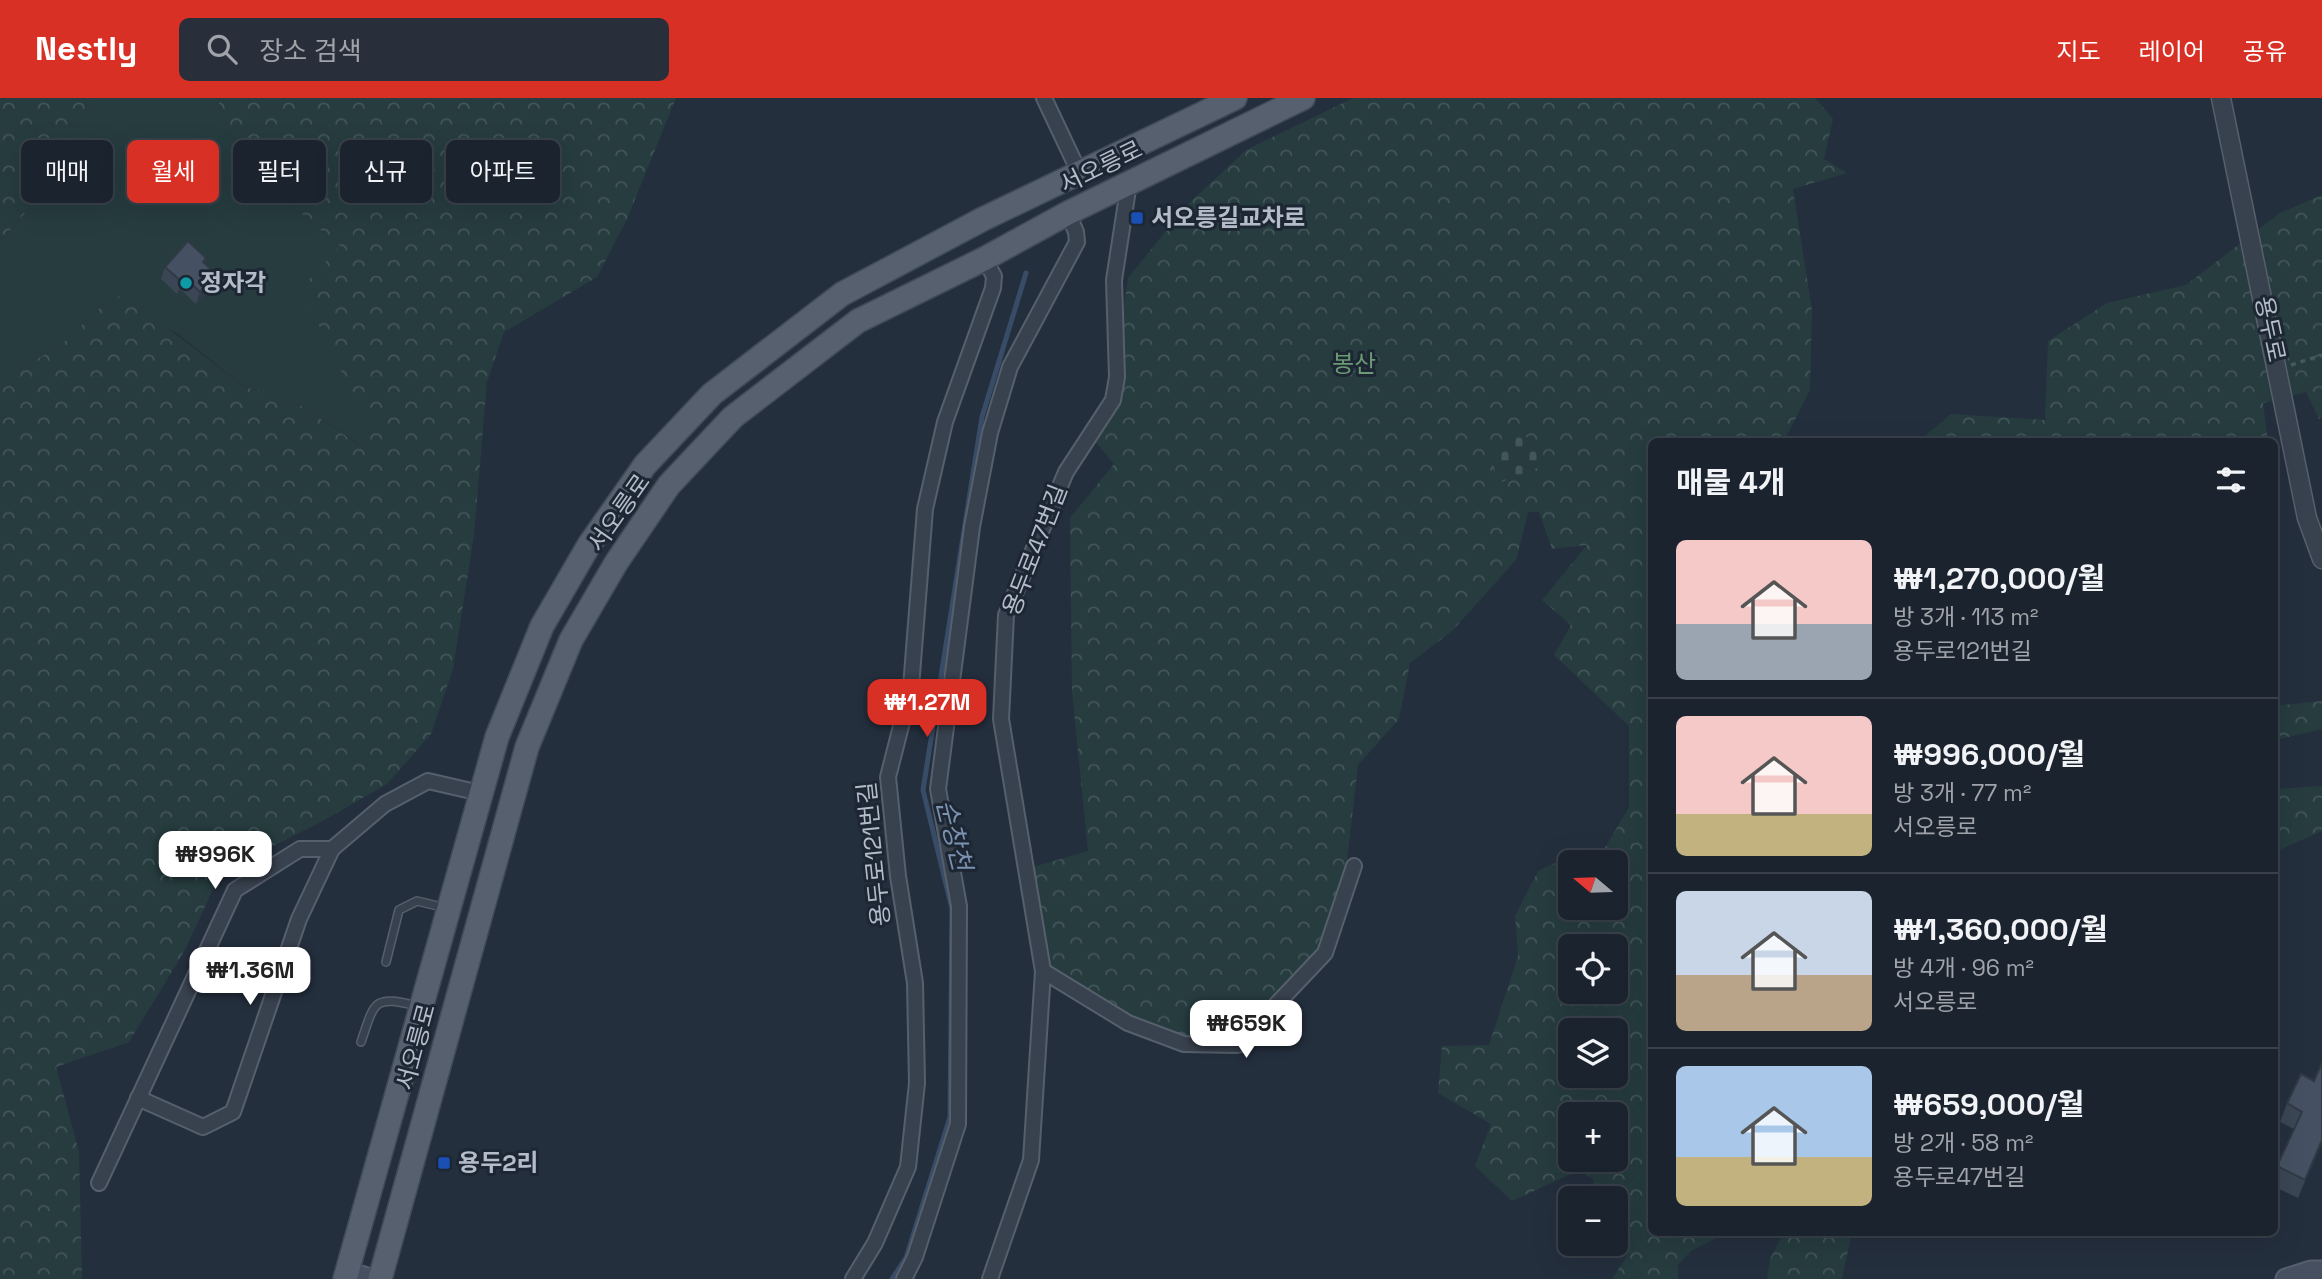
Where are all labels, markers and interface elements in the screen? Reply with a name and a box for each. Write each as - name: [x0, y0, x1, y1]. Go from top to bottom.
- search box: [179, 18, 669, 81]
- text: Nestly: [35, 28, 137, 70]
- icon: search: [203, 30, 241, 68]
- text: 장소 검색: [259, 34, 362, 68]
- text: 지도: [2056, 36, 2101, 67]
- text: 레이어: [2139, 36, 2205, 67]
- text: 공유: [2243, 36, 2287, 67]
- street label: 서오릉로: [1054, 133, 1147, 200]
- chip: 매매: [21, 140, 113, 203]
- chip: 월세: [127, 140, 219, 203]
- chip: 필터: [233, 140, 326, 203]
- chip: 신규: [340, 140, 432, 203]
- chip: 아파트: [446, 140, 560, 203]
- place label: 서오릉길교차로: [1151, 202, 1306, 233]
- marker: 서오릉길교차로: [1129, 210, 1145, 226]
- place label: 정자각: [200, 267, 266, 298]
- marker: 정자각: [178, 275, 194, 291]
- street label: 용두로: [2248, 293, 2293, 365]
- park label: 봉산: [1332, 348, 1376, 379]
- icon: filters: [2212, 461, 2250, 499]
- text: 매물 4개: [1676, 463, 1786, 502]
- street label: 서오릉로: [581, 468, 657, 558]
- street label: 용두로47번길: [995, 480, 1074, 620]
- text: ₩1,270,000/월: [1893, 559, 2105, 598]
- icon: home: [1732, 568, 1816, 652]
- text: 방 3개 · 113 m²: [1893, 602, 2038, 632]
- text: 용두로121번길: [1893, 636, 2032, 666]
- pin: ₩1.27M: [870, 680, 984, 739]
- text: ₩1.27M: [883, 687, 971, 717]
- text: ₩996,000/월: [1893, 735, 2085, 774]
- icon: home: [1732, 744, 1816, 828]
- text: 방 3개 · 77 m²: [1893, 778, 2031, 808]
- street label: 용두로121번길: [851, 780, 896, 928]
- water label: 순창천: [929, 796, 980, 877]
- text: 서오릉로: [1893, 812, 1978, 842]
- pin: ₩996K: [166, 832, 264, 891]
- text: ₩996K: [175, 839, 255, 869]
- north arrow: [1558, 850, 1628, 920]
- map controls: [1558, 850, 1628, 1256]
- text: ₩1,360,000/월: [1893, 910, 2108, 949]
- icon: home: [1732, 919, 1816, 1003]
- button: locate: [1558, 934, 1628, 1004]
- pin: ₩1.36M: [193, 948, 307, 1007]
- text: 방 4개 · 96 m²: [1893, 953, 2034, 983]
- text: ₩1.36M: [205, 955, 295, 985]
- text: 서오릉로: [1893, 987, 1978, 1017]
- street label: 서오릉로: [389, 1000, 442, 1094]
- pin: ₩659K: [1197, 1000, 1295, 1060]
- text: ₩659K: [1206, 1008, 1286, 1038]
- button: layers: [1558, 1018, 1628, 1088]
- text: ₩659,000/월: [1893, 1085, 2084, 1124]
- icon: home: [1732, 1094, 1816, 1178]
- button: +: [1558, 1102, 1628, 1172]
- text: 방 2개 · 58 m²: [1893, 1128, 2033, 1158]
- place label: 용두2리: [458, 1147, 539, 1178]
- marker: 용두2리: [436, 1155, 452, 1171]
- text: 용두로47번길: [1893, 1162, 2025, 1192]
- button: −: [1558, 1186, 1628, 1256]

